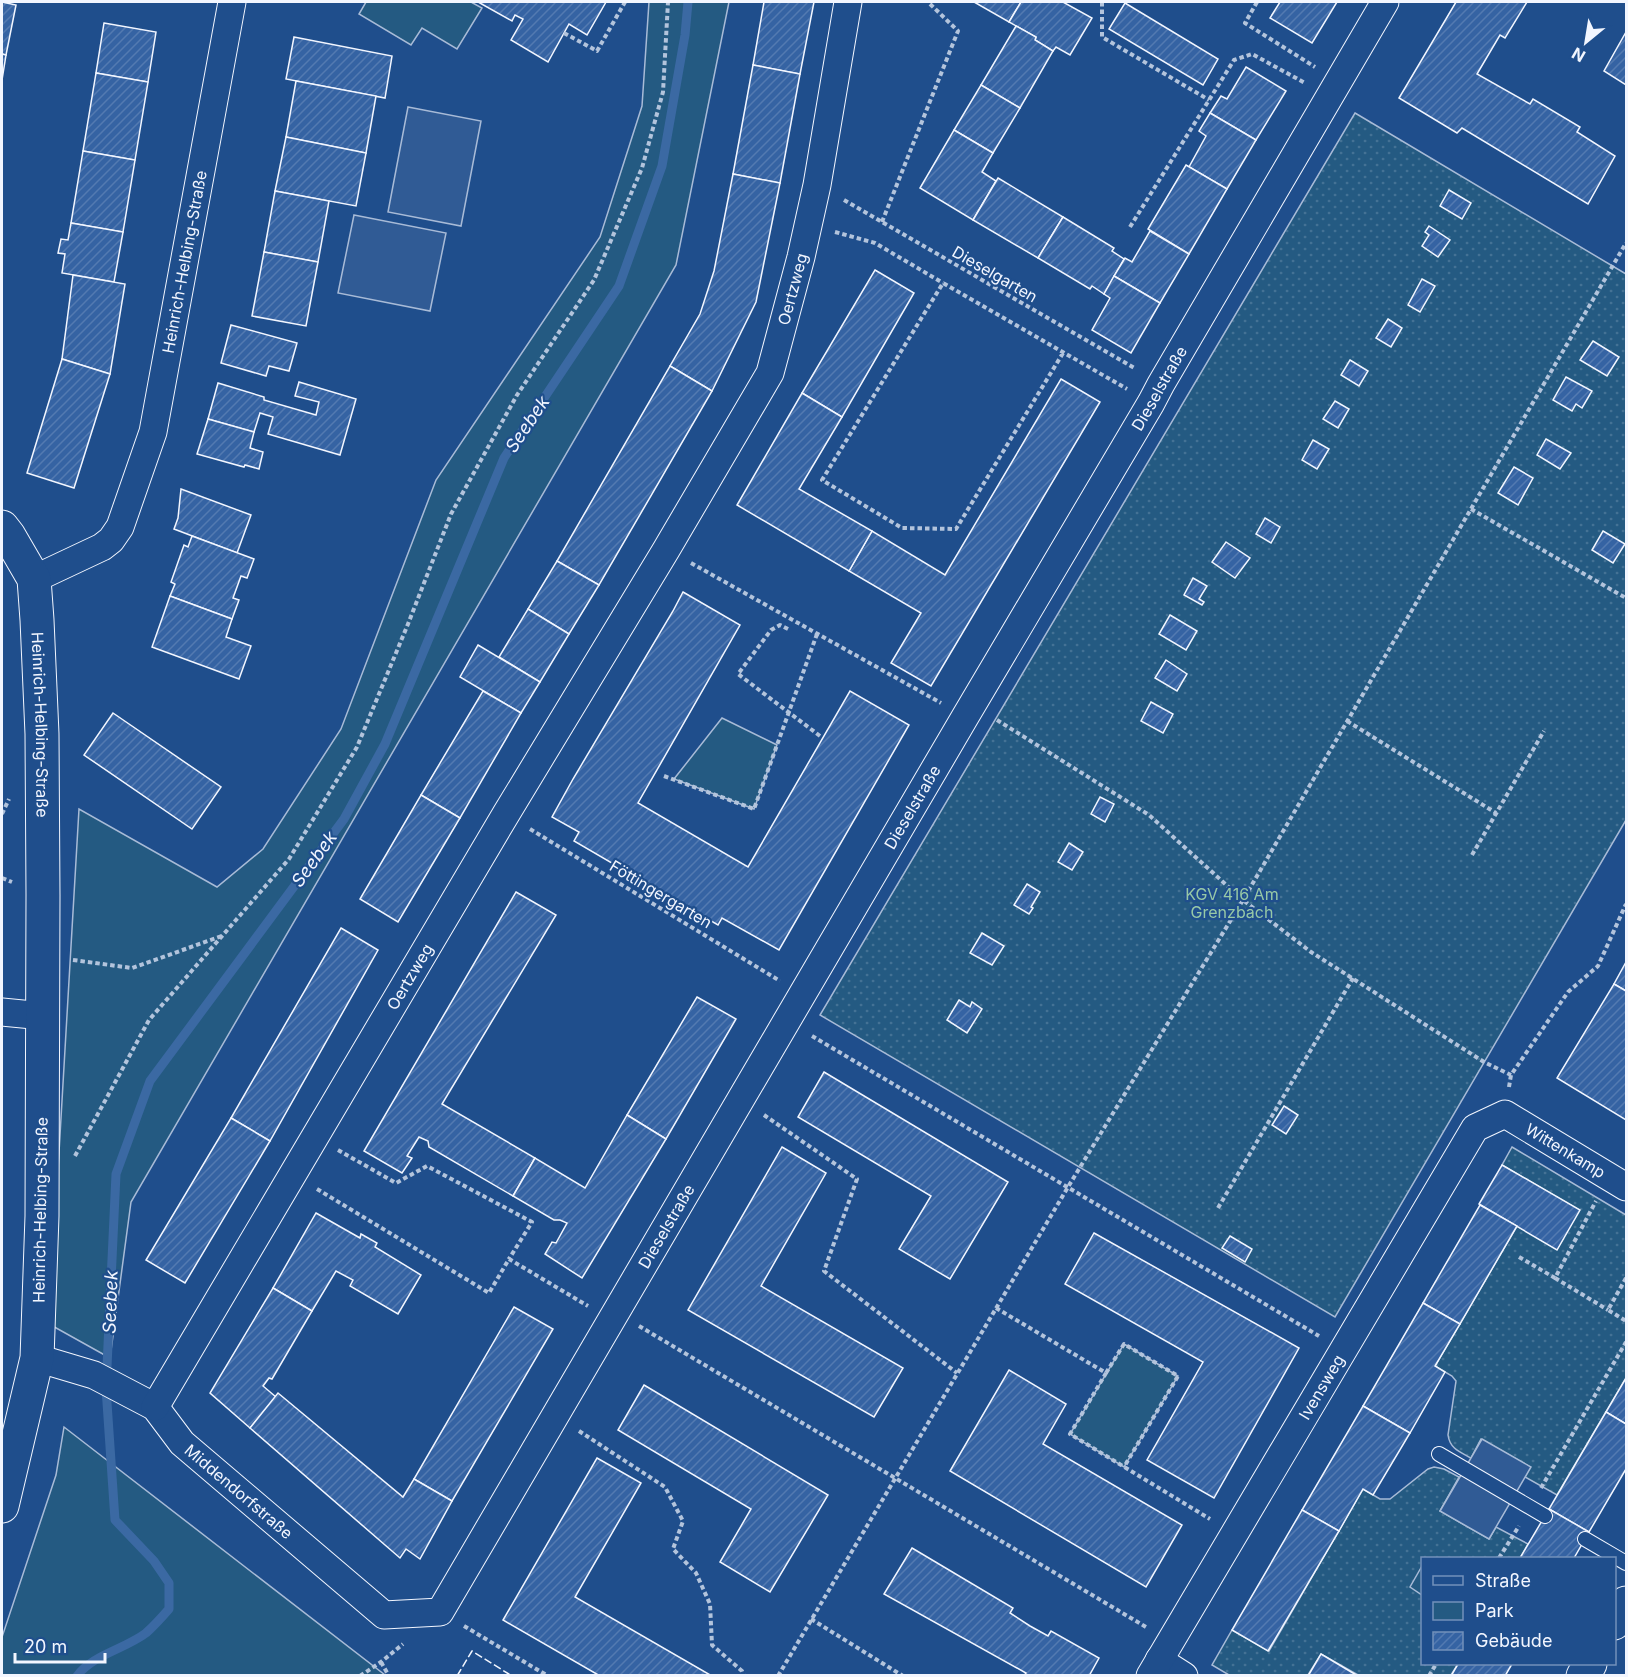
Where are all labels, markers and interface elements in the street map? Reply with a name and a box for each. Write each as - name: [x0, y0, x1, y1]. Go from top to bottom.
- north arrow: [1556, 12, 1616, 72]
- text: N: [1568, 43, 1589, 67]
- street label: Heinrich-Helbing-Straße: [158, 169, 211, 355]
- street label: Dieselgarten: [949, 242, 1041, 306]
- street label: Oertzweg: [773, 251, 812, 327]
- street label: Dieselstraße: [1127, 342, 1191, 434]
- water label: Seebek: [501, 391, 554, 456]
- street label: Heinrich-Helbing-Straße: [28, 631, 53, 818]
- street label: Dieselstraße: [880, 761, 945, 853]
- water label: Seebek: [287, 826, 342, 891]
- street label: Föttingergarten: [606, 856, 716, 932]
- park label: KGV 416 Am Grenzbach: [1185, 884, 1279, 922]
- street label: Oertzweg: [382, 940, 437, 1014]
- street label: Heinrich-Helbing-Straße: [28, 1117, 52, 1303]
- street label: Wittenkamp: [1522, 1119, 1609, 1182]
- street label: Dieselstraße: [634, 1180, 699, 1272]
- water label: Seebek: [98, 1269, 122, 1334]
- street label: Ivensweg: [1294, 1351, 1348, 1423]
- street label: Middendorfstraße: [181, 1440, 297, 1543]
- legend: [1421, 1557, 1616, 1665]
- text: Straße: [1475, 1570, 1531, 1591]
- text: Park: [1475, 1600, 1514, 1621]
- scale bar: [15, 1626, 105, 1664]
- text: Gebäude: [1475, 1630, 1552, 1651]
- text: 20 m: [24, 1636, 67, 1657]

